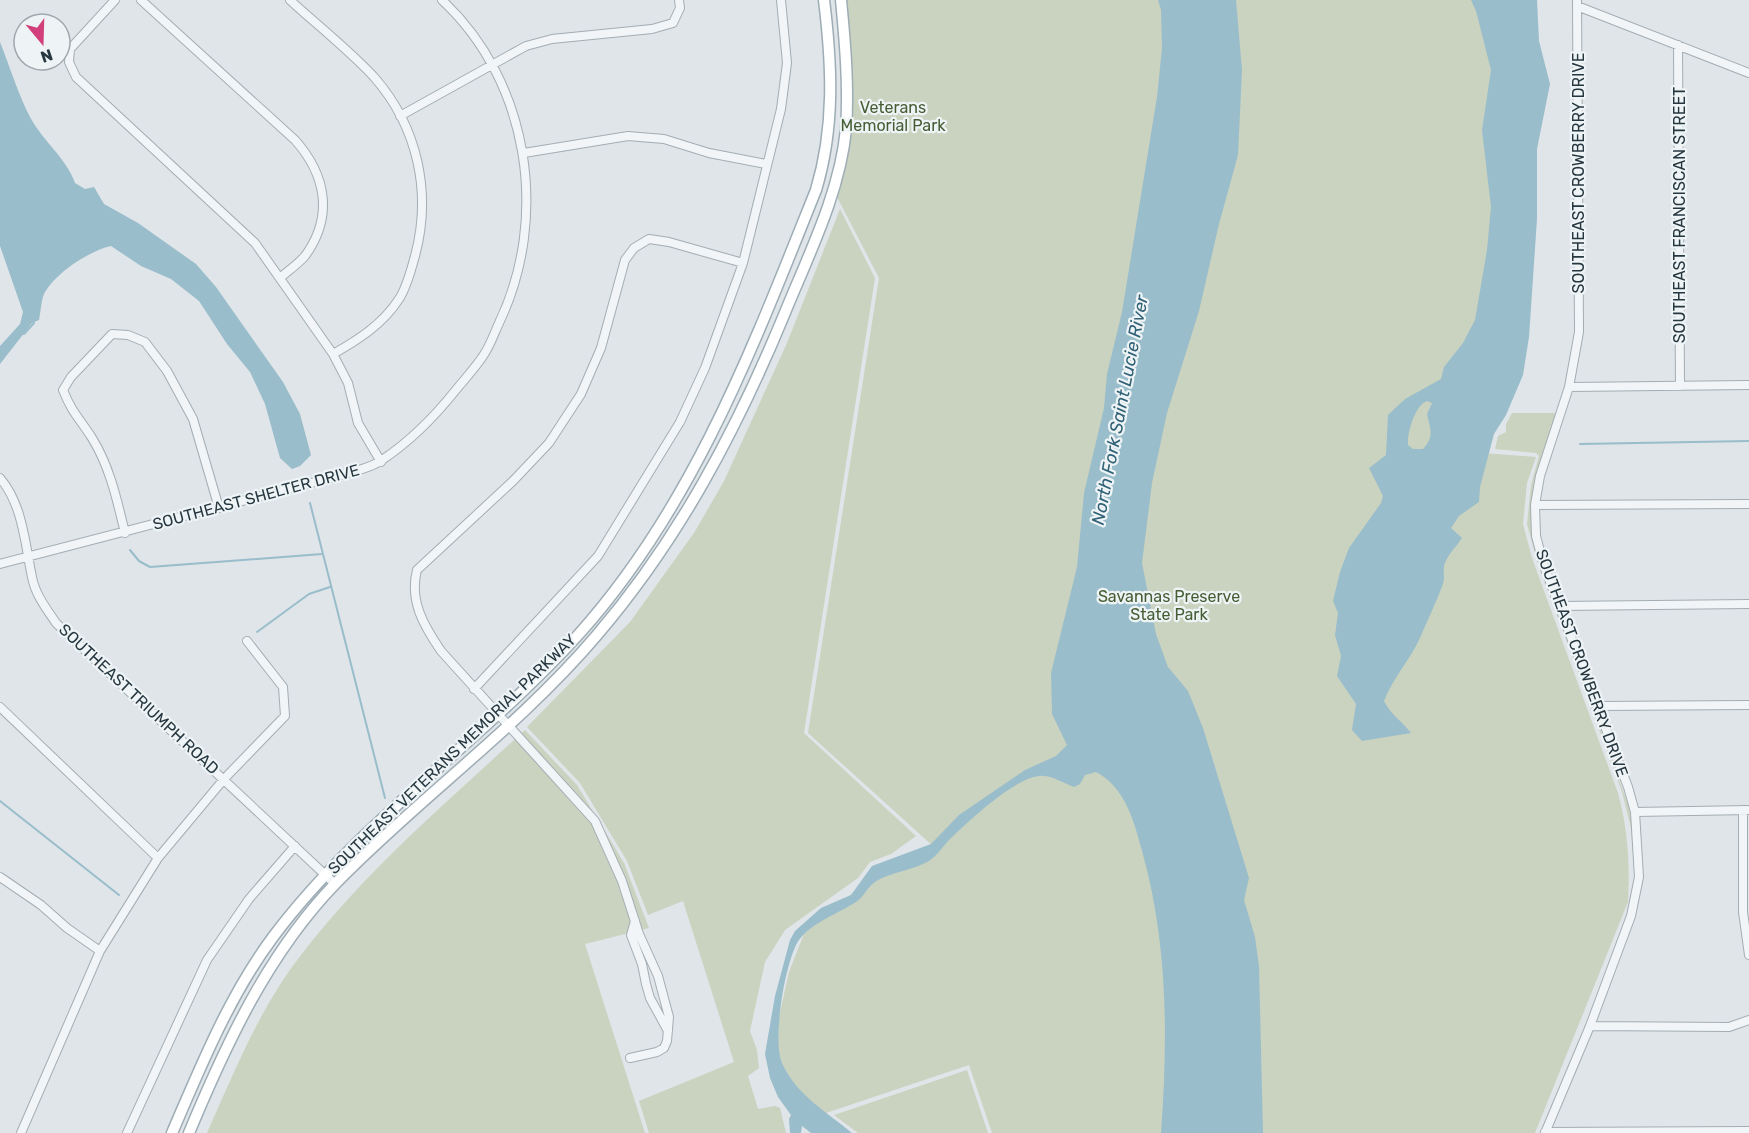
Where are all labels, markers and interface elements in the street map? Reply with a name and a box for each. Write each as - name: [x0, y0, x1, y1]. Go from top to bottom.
- north arrow: [12, 12, 72, 72]
- text: N: [38, 45, 55, 67]
- street label: SOUTHEAST CROWBERRY DRIVE: [1569, 53, 1588, 294]
- street label: SOUTHEAST FRANCISCAN STREET: [1670, 87, 1689, 343]
- park label: Veterans Memorial Park: [841, 98, 946, 135]
- water label: North Fork Saint Lucie River: [1087, 292, 1153, 527]
- street label: SOUTHEAST SHELTER DRIVE: [151, 460, 361, 534]
- street label: SOUTHEAST CROWBERRY DRIVE: [1532, 547, 1632, 779]
- park label: Savannas Preserve State Park: [1098, 587, 1240, 624]
- street label: SOUTHEAST TRIUMPH ROAD: [55, 620, 223, 778]
- street label: SOUTHEAST VETERANS MEMORIAL PARKWAY: [324, 630, 580, 878]

